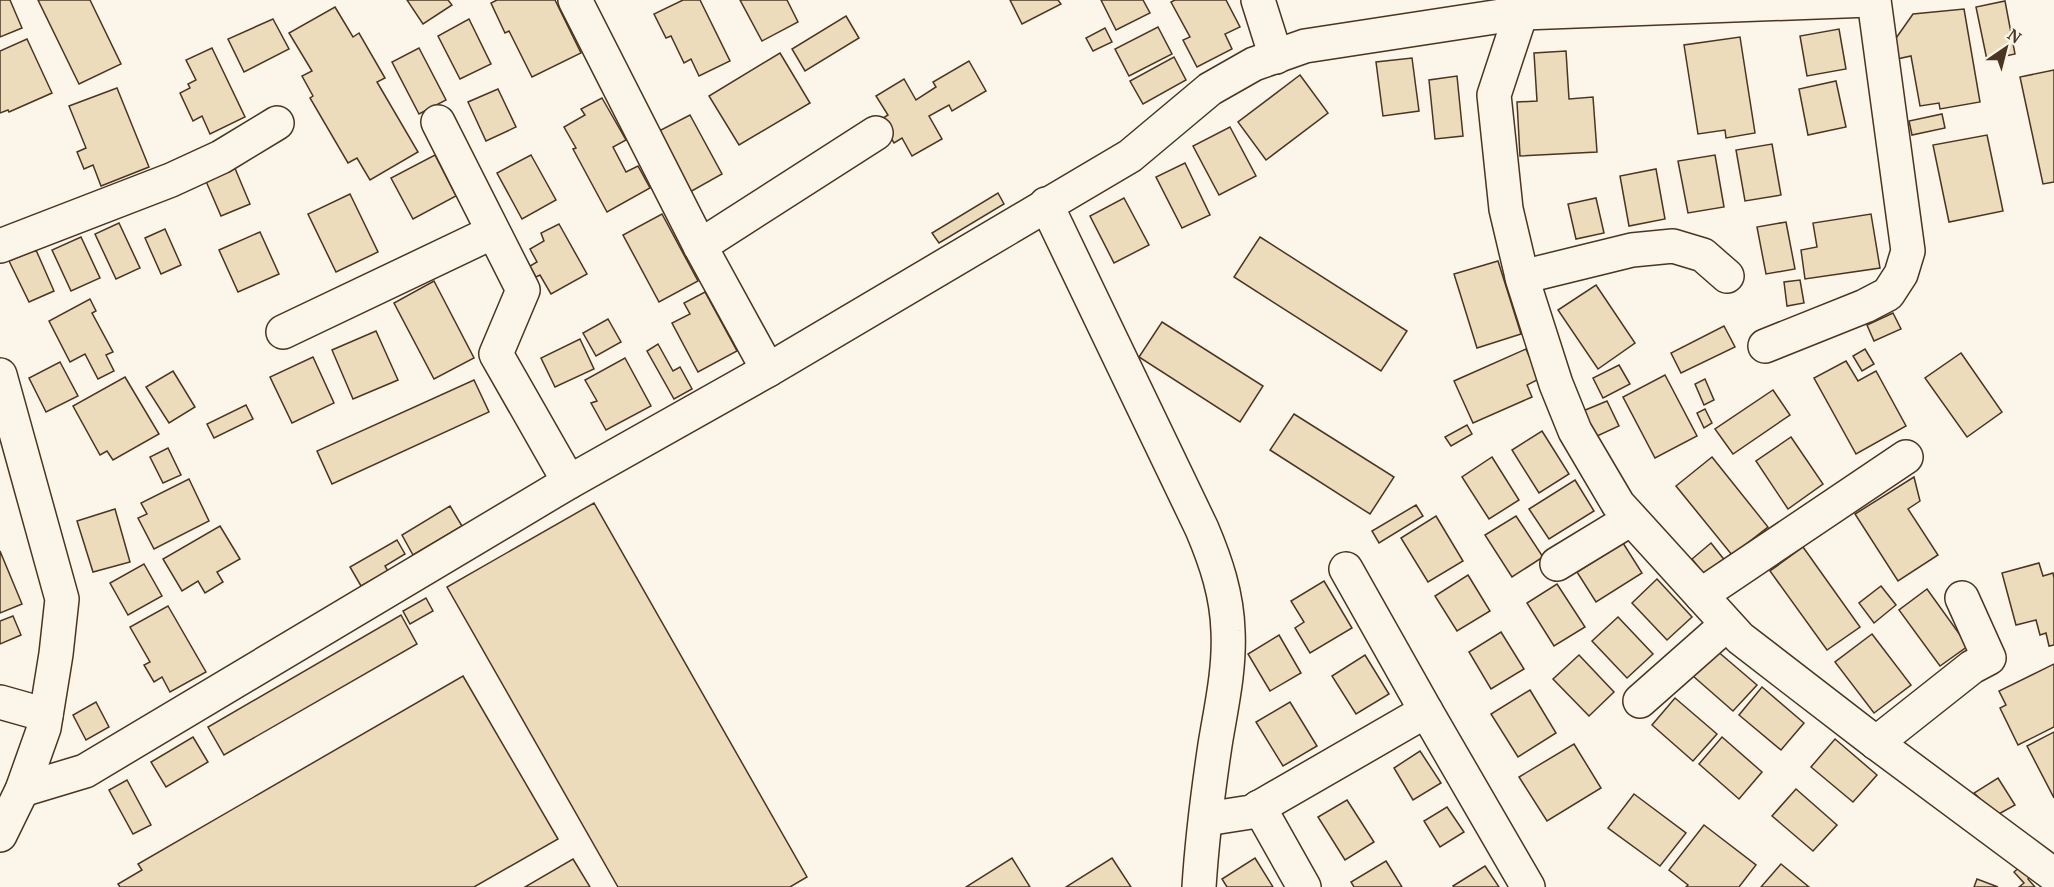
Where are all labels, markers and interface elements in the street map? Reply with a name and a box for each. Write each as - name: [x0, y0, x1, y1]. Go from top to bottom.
- north arrow: [1976, 18, 2036, 78]
- text: N: [2003, 23, 2026, 48]

